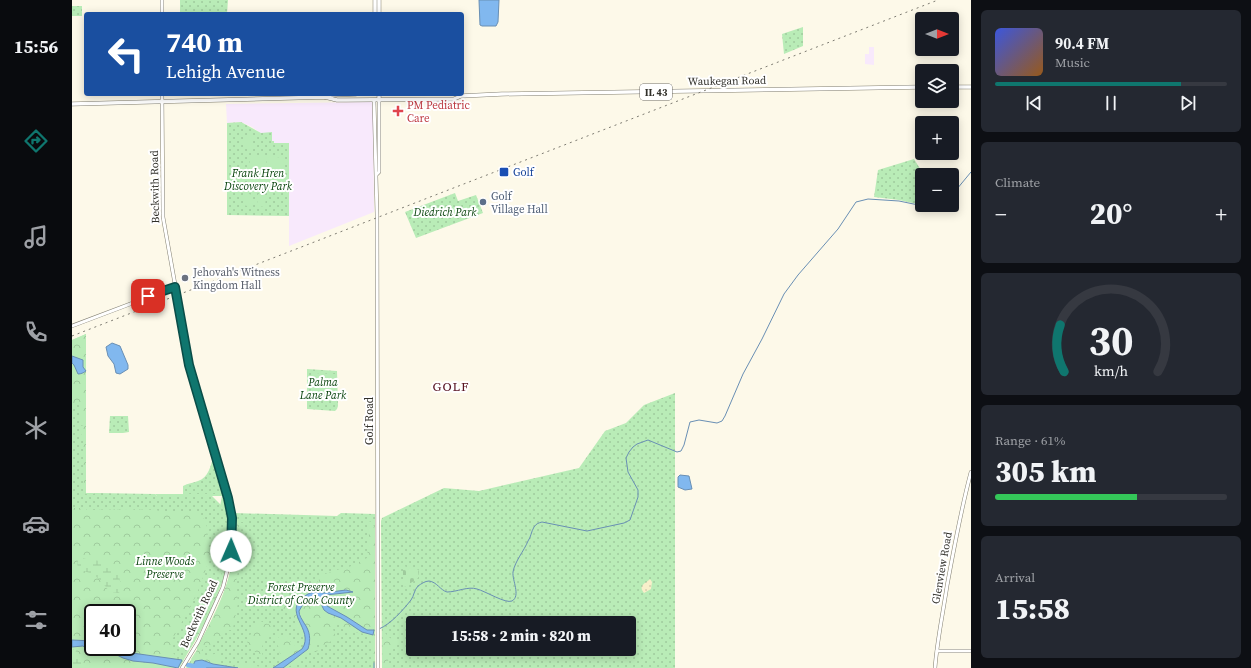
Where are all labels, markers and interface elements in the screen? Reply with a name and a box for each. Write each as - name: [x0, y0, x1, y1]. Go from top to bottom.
- north arrow: [915, 12, 959, 56]
- map controls: [915, 12, 959, 212]
- text: 740 m: [166, 23, 243, 61]
- icon: left: [100, 28, 152, 80]
- text: 90.4 FM: [1055, 33, 1109, 54]
- text: 15:56: [14, 34, 58, 59]
- text: Music: [1055, 54, 1090, 71]
- text: Lehigh Avenue: [166, 59, 285, 84]
- button: layers: [915, 64, 959, 108]
- street label: Waukegan Road: [688, 73, 767, 89]
- road number: IL 43: [640, 84, 672, 100]
- icon: previous: [1023, 92, 1045, 114]
- icon: pause: [1100, 92, 1122, 114]
- icon: next: [1177, 92, 1199, 114]
- place label: PM Pediatric Care: [407, 98, 470, 126]
- marker: PM Pediatric Care: [392, 105, 404, 117]
- button: +: [915, 116, 959, 160]
- icon: directions: [22, 127, 50, 155]
- street label: Beckwith Road: [147, 150, 163, 224]
- place label: Golf: [513, 165, 535, 180]
- park label: Frank Hren Discovery Park: [223, 166, 293, 194]
- marker: Golf: [498, 166, 510, 178]
- button: −: [915, 168, 959, 212]
- text: Climate: [995, 174, 1040, 191]
- place label: Golf Village Hall: [491, 189, 548, 217]
- text: 20°: [1090, 193, 1132, 234]
- marker: Golf Village Hall: [478, 197, 488, 207]
- text: −: [995, 199, 1007, 229]
- text: +: [1215, 199, 1227, 229]
- park label: Diedrich Park: [413, 205, 477, 220]
- icon: music: [22, 223, 50, 251]
- place label: Jehovah's Witness Kingdom Hall: [192, 265, 280, 293]
- marker: Jehovah's Witness Kingdom Hall: [180, 273, 190, 283]
- pin: [131, 279, 165, 313]
- icon: arrive: [137, 285, 159, 307]
- text: 30: [1088, 312, 1134, 369]
- icon: phone: [22, 318, 50, 346]
- text: km/h: [1094, 361, 1128, 381]
- park label: Palma Lane Park: [299, 375, 347, 403]
- district label: GOLF: [433, 378, 469, 395]
- street label: Golf Road: [362, 396, 377, 445]
- icon: climate: [22, 414, 50, 442]
- text: Range · 61%: [995, 432, 1066, 449]
- text: 305 km: [995, 451, 1096, 492]
- icon: car: [22, 510, 50, 538]
- position arrow: [210, 530, 252, 572]
- street label: Glenview Road: [928, 530, 956, 605]
- park label: Linne Woods Preserve: [135, 554, 194, 582]
- text: Arrival: [995, 569, 1035, 586]
- street label: Beckwith Road: [177, 577, 222, 650]
- park label: Forest Preserve District of Cook County: [247, 580, 355, 608]
- text: 15:58: [995, 588, 1070, 629]
- speed limit sign: 40: [84, 604, 136, 656]
- icon: filters: [22, 606, 50, 634]
- text: 15:58 · 2 min · 820 m: [451, 625, 591, 646]

